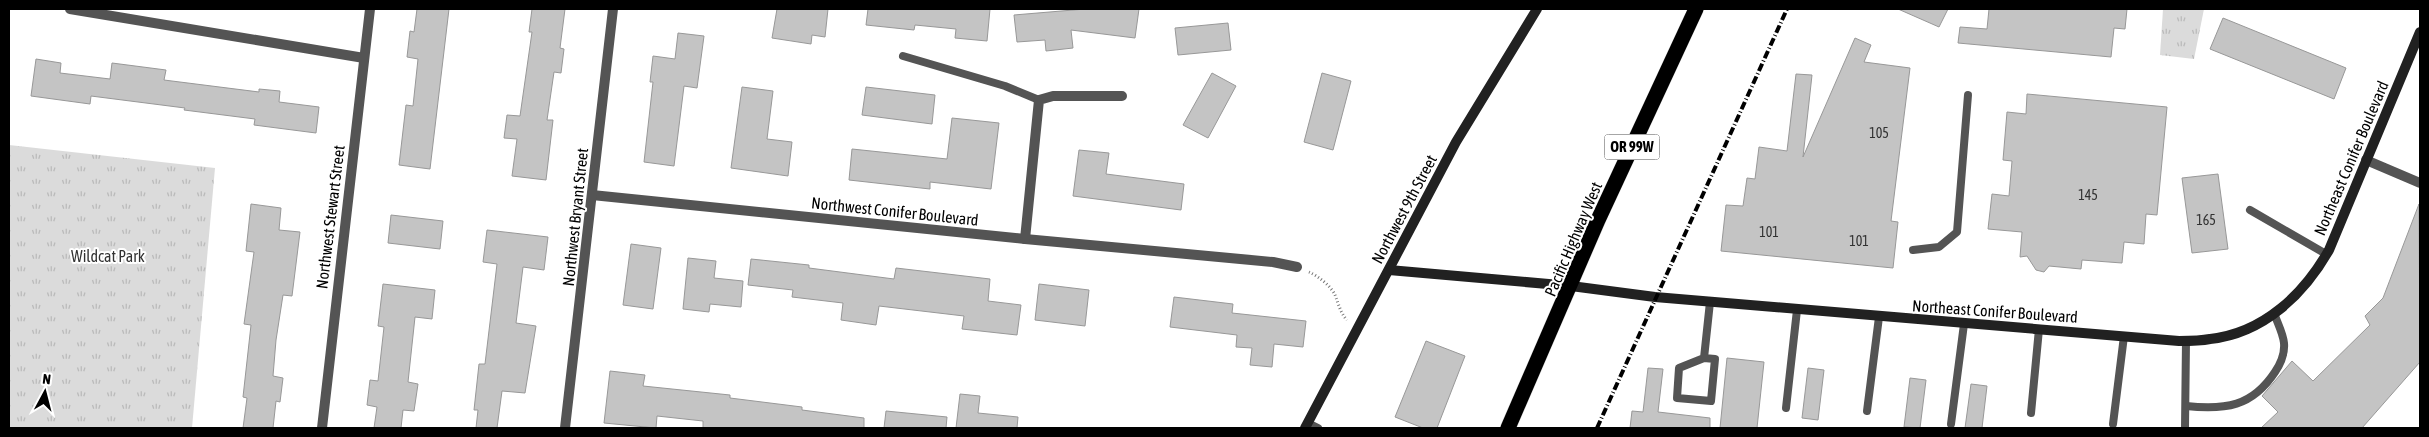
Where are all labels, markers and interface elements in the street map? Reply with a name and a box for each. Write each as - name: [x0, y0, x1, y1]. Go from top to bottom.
- street label: Northeast Conifer Boulevard: [2310, 78, 2392, 238]
- house number: 105: [1869, 125, 1889, 141]
- road number: OR 99W: [1604, 134, 1660, 160]
- street label: Northwest Stewart Street: [312, 144, 348, 290]
- street label: Northwest Bryant Street: [559, 147, 592, 287]
- street label: Northwest 9th Street: [1368, 151, 1440, 266]
- street label: Pacific Highway West: [1541, 179, 1606, 299]
- house number: 145: [2078, 187, 2098, 203]
- street label: Northwest Conifer Boulevard: [811, 193, 979, 229]
- house number: 165: [2196, 212, 2216, 228]
- house number: 101: [1759, 224, 1779, 240]
- house number: 101: [1849, 233, 1869, 249]
- park label: Wildcat Park: [71, 247, 145, 265]
- street label: Northeast Conifer Boulevard: [1912, 296, 2078, 326]
- north arrow: [20, 367, 70, 417]
- text: N: [42, 371, 52, 388]

